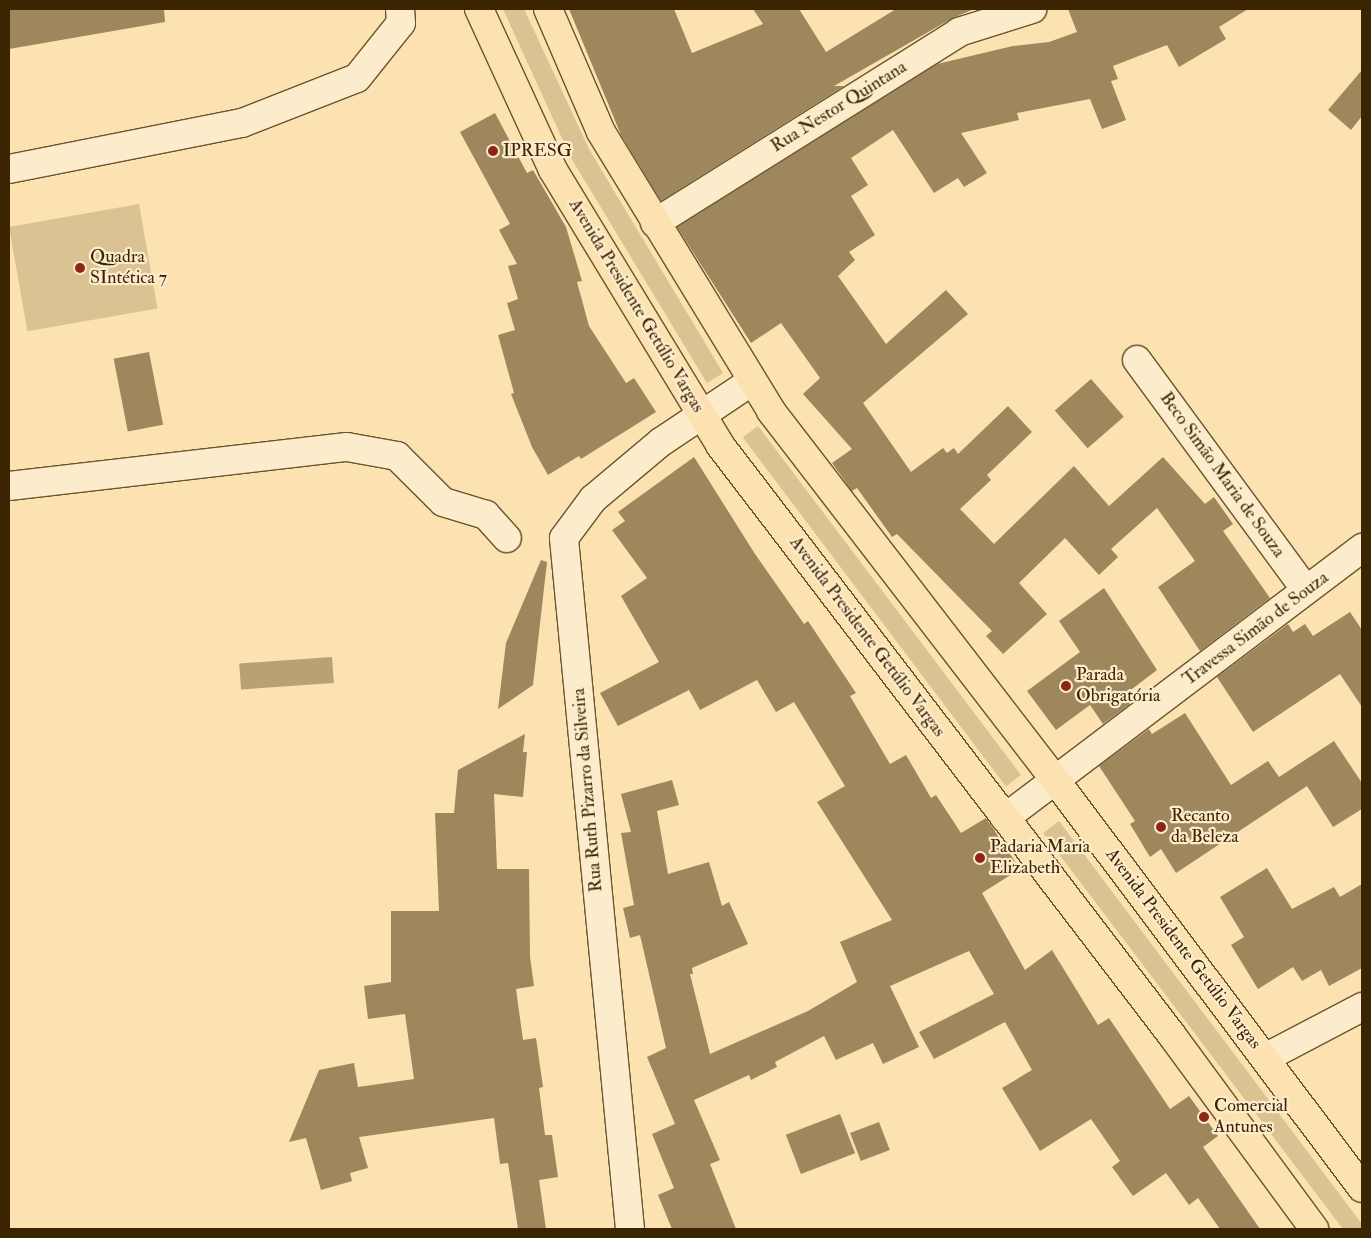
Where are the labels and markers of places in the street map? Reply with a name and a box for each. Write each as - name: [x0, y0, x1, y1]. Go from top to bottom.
- place label: IPRESG: [503, 140, 572, 162]
- marker: IPRESG: [487, 145, 499, 157]
- place label: Quadra SIntética 7: [90, 247, 167, 290]
- marker: Quadra SIntética 7: [74, 262, 86, 274]
- place label: Parada Obrigatória: [1076, 665, 1161, 708]
- marker: Parada Obrigatória: [1060, 680, 1072, 692]
- place label: Recanto da Beleza: [1171, 806, 1239, 849]
- marker: Recanto da Beleza: [1155, 821, 1167, 833]
- place label: Padaria Maria Elizabeth: [990, 837, 1090, 880]
- marker: Padaria Maria Elizabeth: [974, 852, 986, 864]
- place label: Comercial Antunes: [1214, 1096, 1288, 1138]
- marker: Comercial Antunes: [1198, 1111, 1210, 1123]

